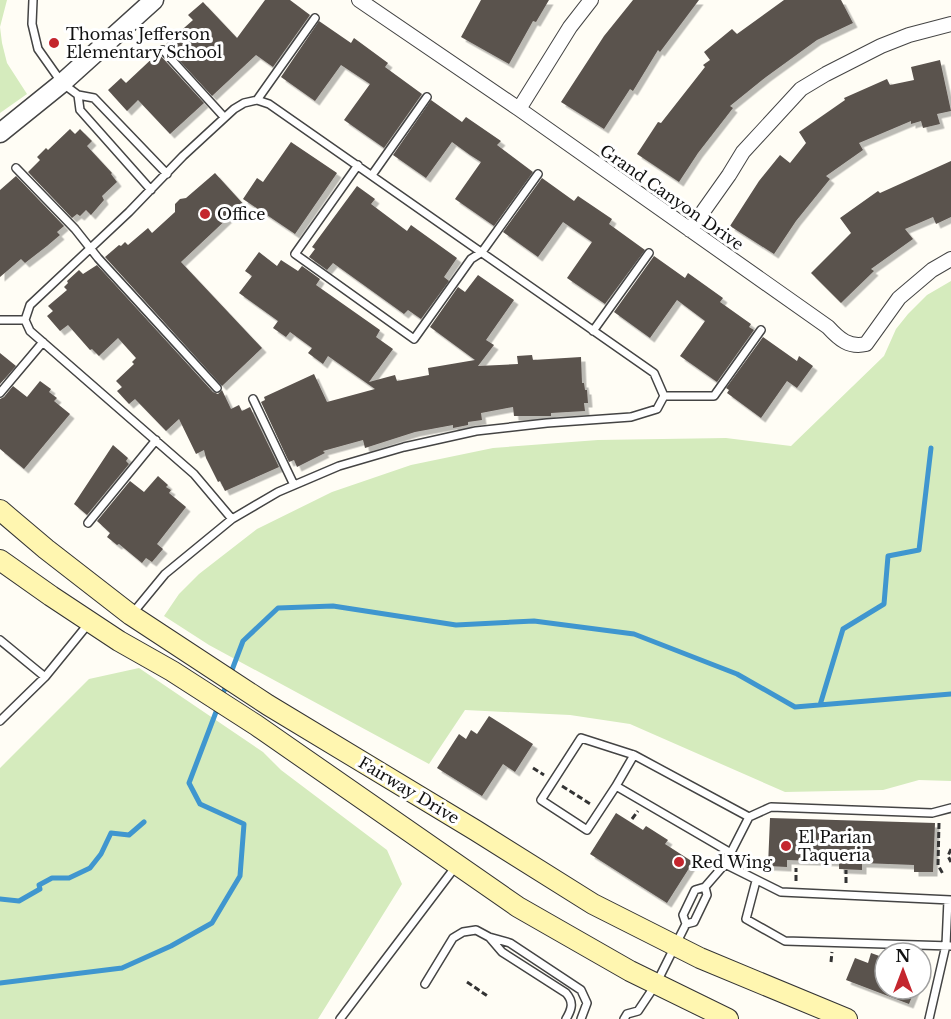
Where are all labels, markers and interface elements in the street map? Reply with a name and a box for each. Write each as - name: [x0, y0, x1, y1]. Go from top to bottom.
- place label: Thomas Jefferson Elementary School: [66, 24, 222, 62]
- marker: Thomas Jefferson Elementary School: [47, 36, 61, 50]
- street label: Grand Canyon Drive: [596, 140, 748, 254]
- place label: Office: [217, 204, 265, 224]
- marker: Office: [198, 207, 212, 221]
- street label: Fairway Drive: [355, 752, 463, 828]
- place label: El Parian Taqueria: [798, 827, 872, 865]
- marker: El Parian Taqueria: [779, 839, 793, 853]
- place label: Red Wing: [691, 852, 773, 872]
- marker: Red Wing: [672, 855, 686, 869]
- north arrow: [873, 941, 933, 1001]
- text: N: [895, 946, 911, 966]

